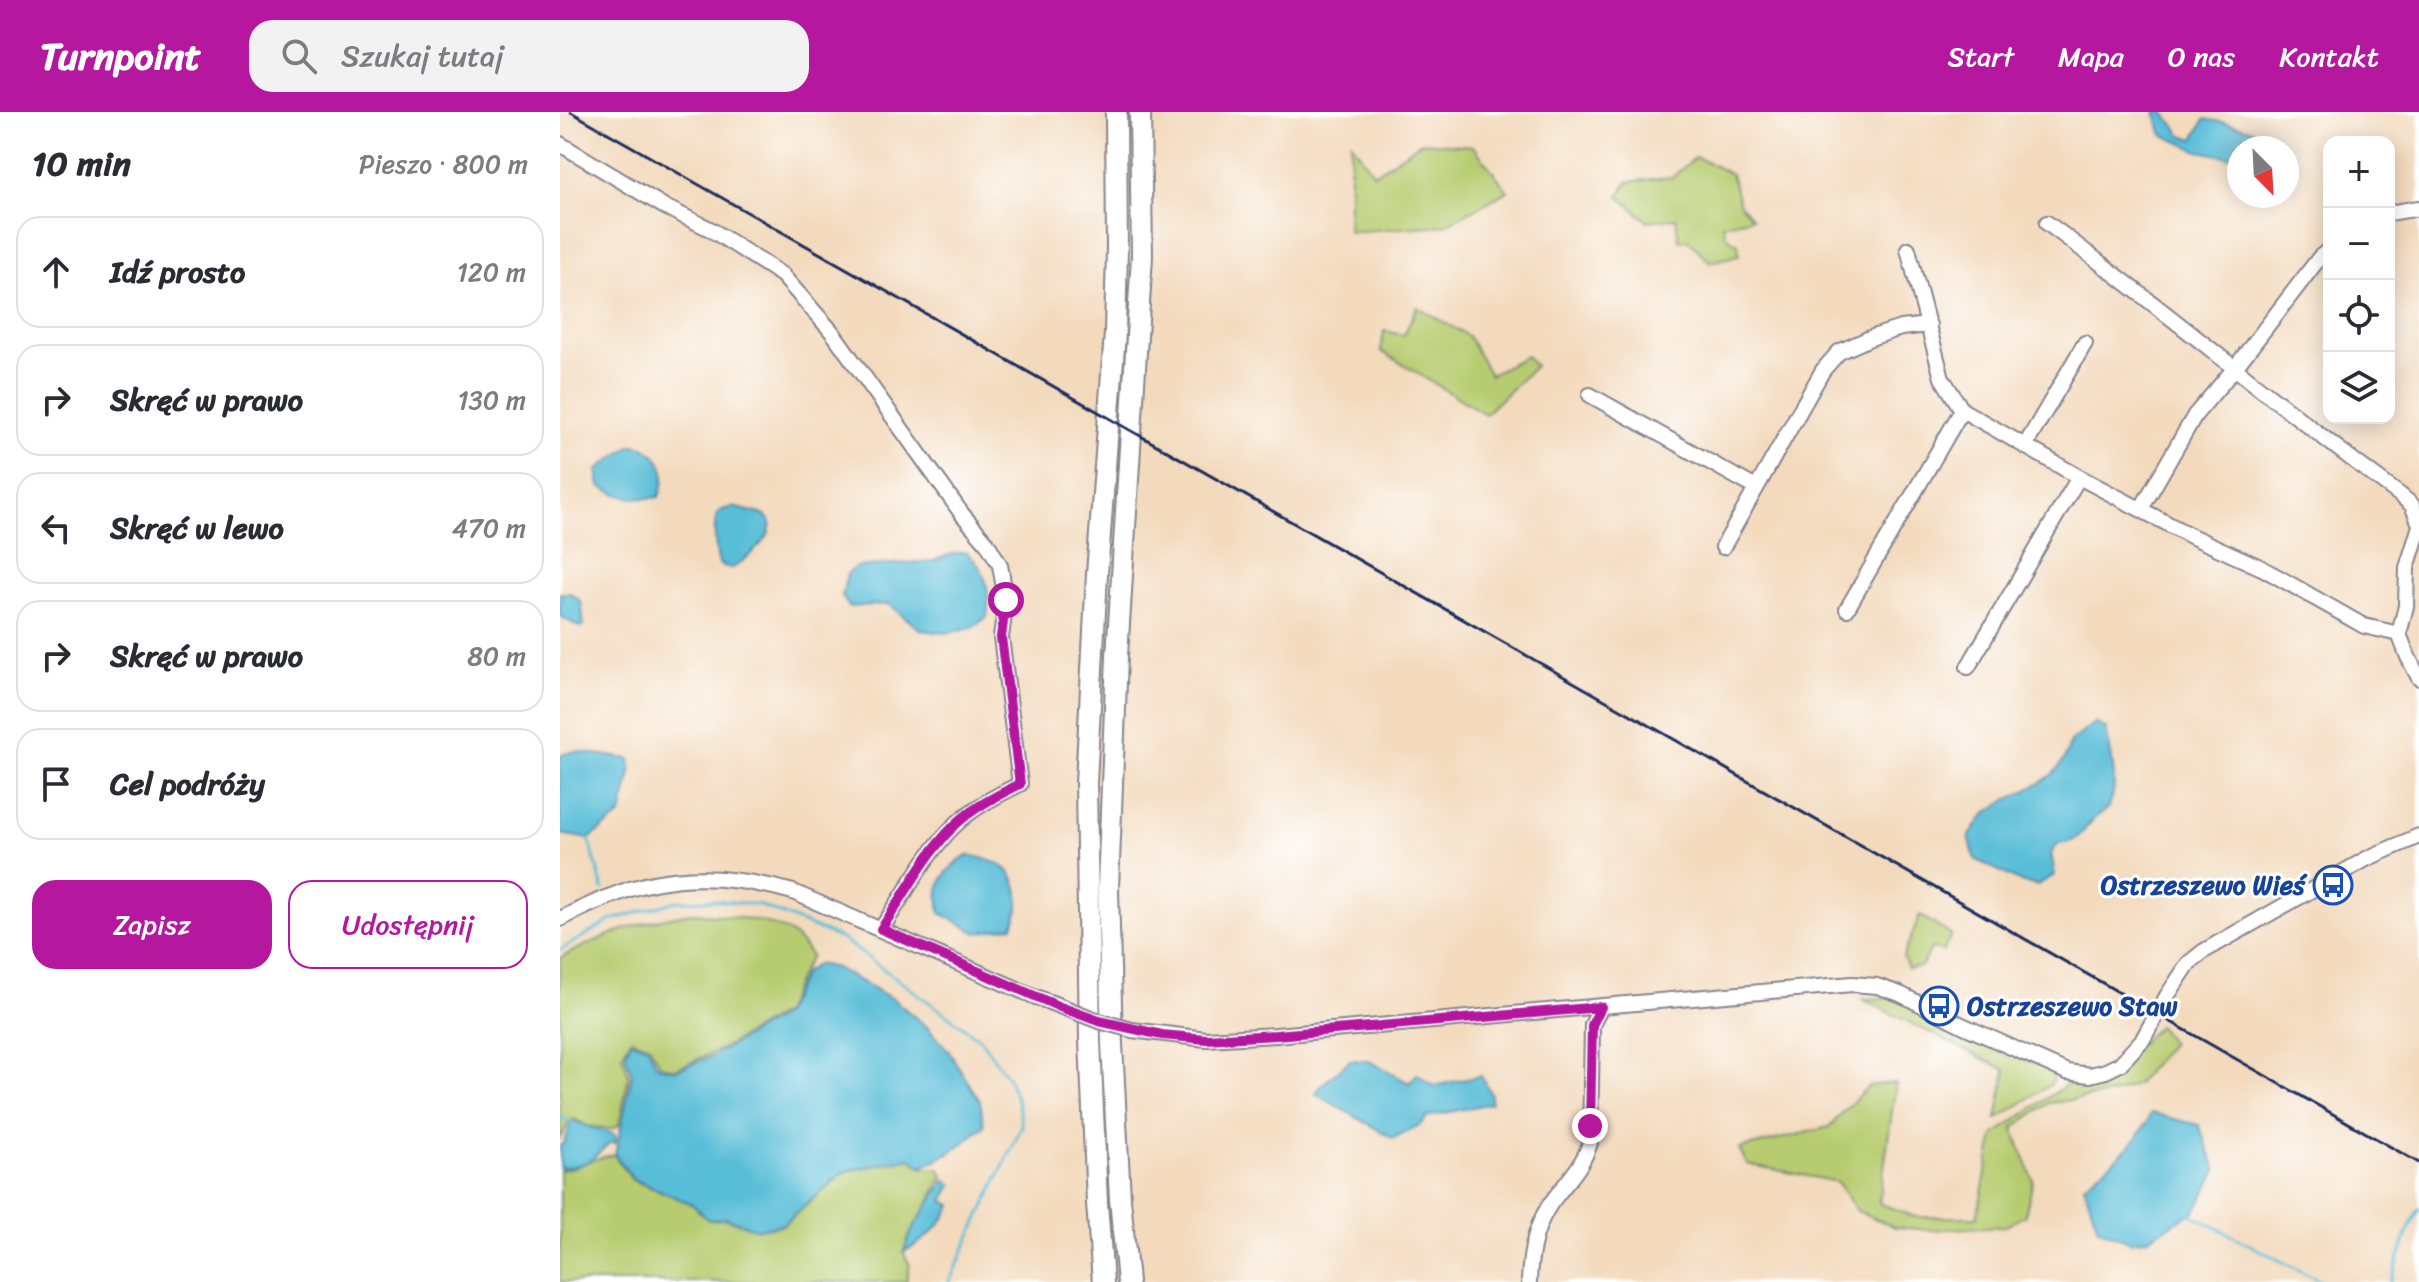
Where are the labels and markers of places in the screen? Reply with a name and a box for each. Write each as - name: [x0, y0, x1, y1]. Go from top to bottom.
- place label: Ostrzeszewo Wieś: [2101, 862, 2308, 908]
- bus stop icon: Ostrzeszewo Wieś: [2312, 864, 2354, 906]
- place label: Ostrzeszewo Staw: [1967, 983, 2178, 1029]
- bus stop icon: Ostrzeszewo Staw: [1918, 985, 1960, 1027]

